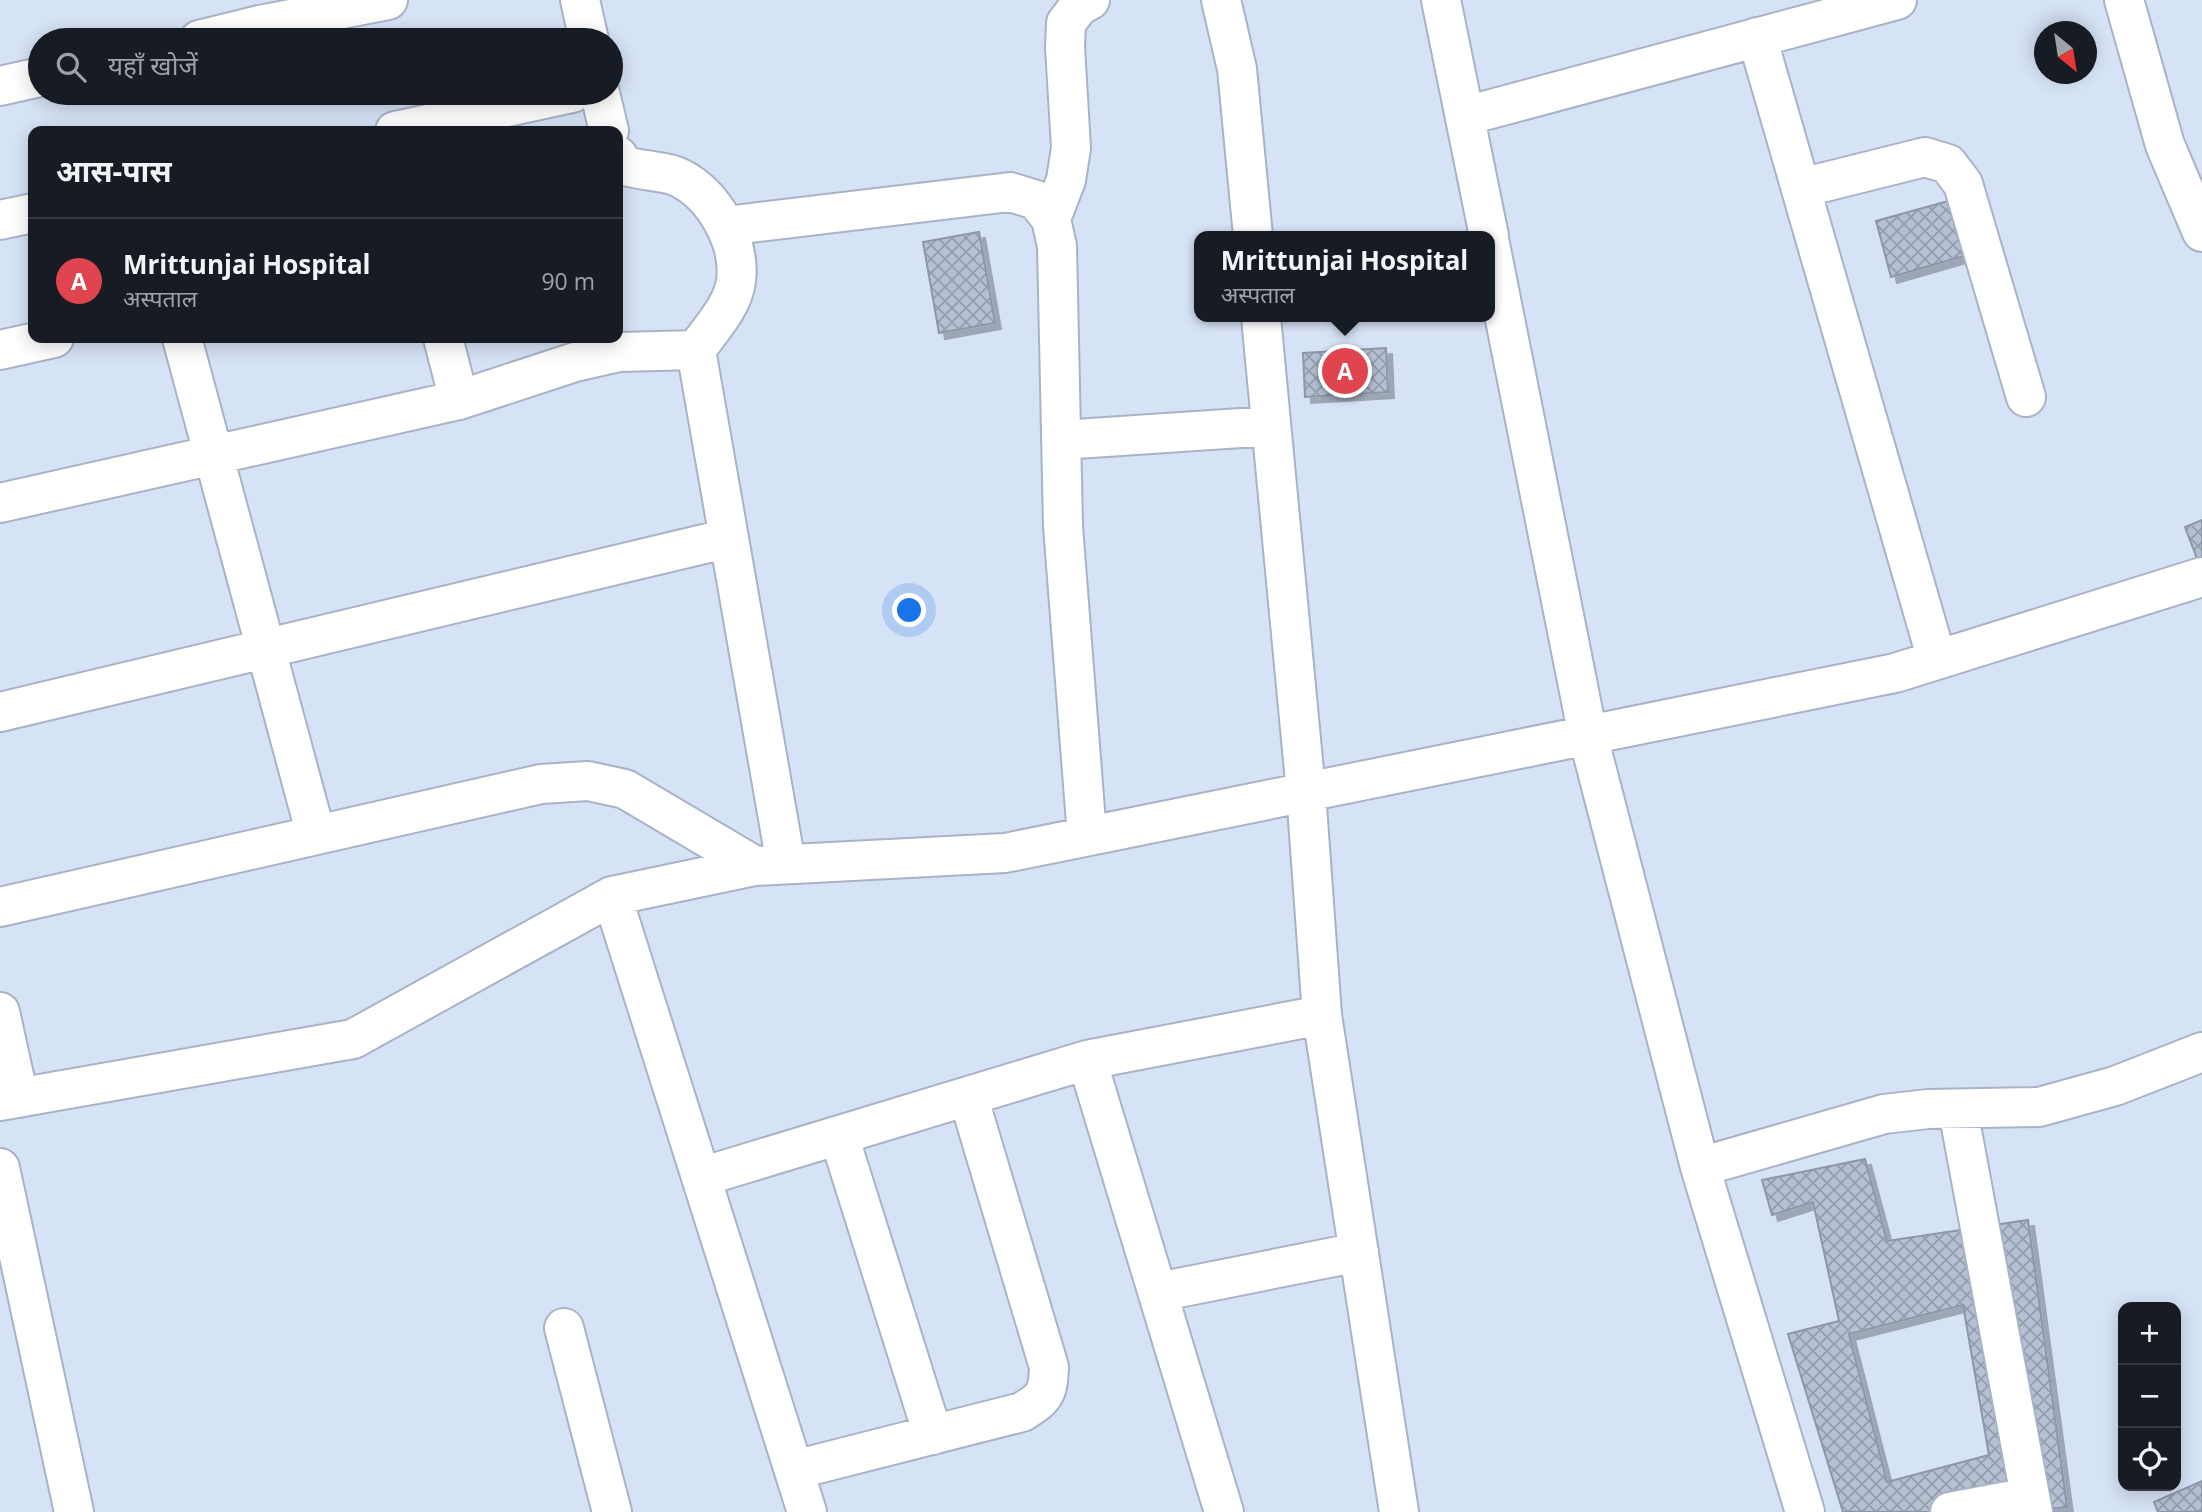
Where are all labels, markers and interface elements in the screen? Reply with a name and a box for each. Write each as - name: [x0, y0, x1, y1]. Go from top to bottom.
- north arrow: [2034, 21, 2097, 84]
- search box: [28, 28, 623, 105]
- text: यहाँ खोजें: [108, 47, 198, 83]
- icon: search: [52, 48, 90, 86]
- text: आस-पास: [56, 150, 172, 191]
- popup: [1194, 231, 1495, 322]
- text: Mrittunjai Hospital: [1221, 242, 1468, 278]
- text: Mrittunjai Hospital: [123, 246, 371, 282]
- text: A: [71, 265, 87, 297]
- text: 90 m: [541, 265, 595, 297]
- text: अस्पताल: [1221, 278, 1295, 310]
- text: अस्पताल: [123, 282, 197, 314]
- pin: A: [1322, 345, 1368, 397]
- your location: [892, 593, 926, 627]
- map controls: [2118, 1302, 2181, 1491]
- button: +: [2118, 1302, 2181, 1365]
- button: −: [2118, 1365, 2181, 1428]
- button: locate: [2118, 1428, 2181, 1491]

